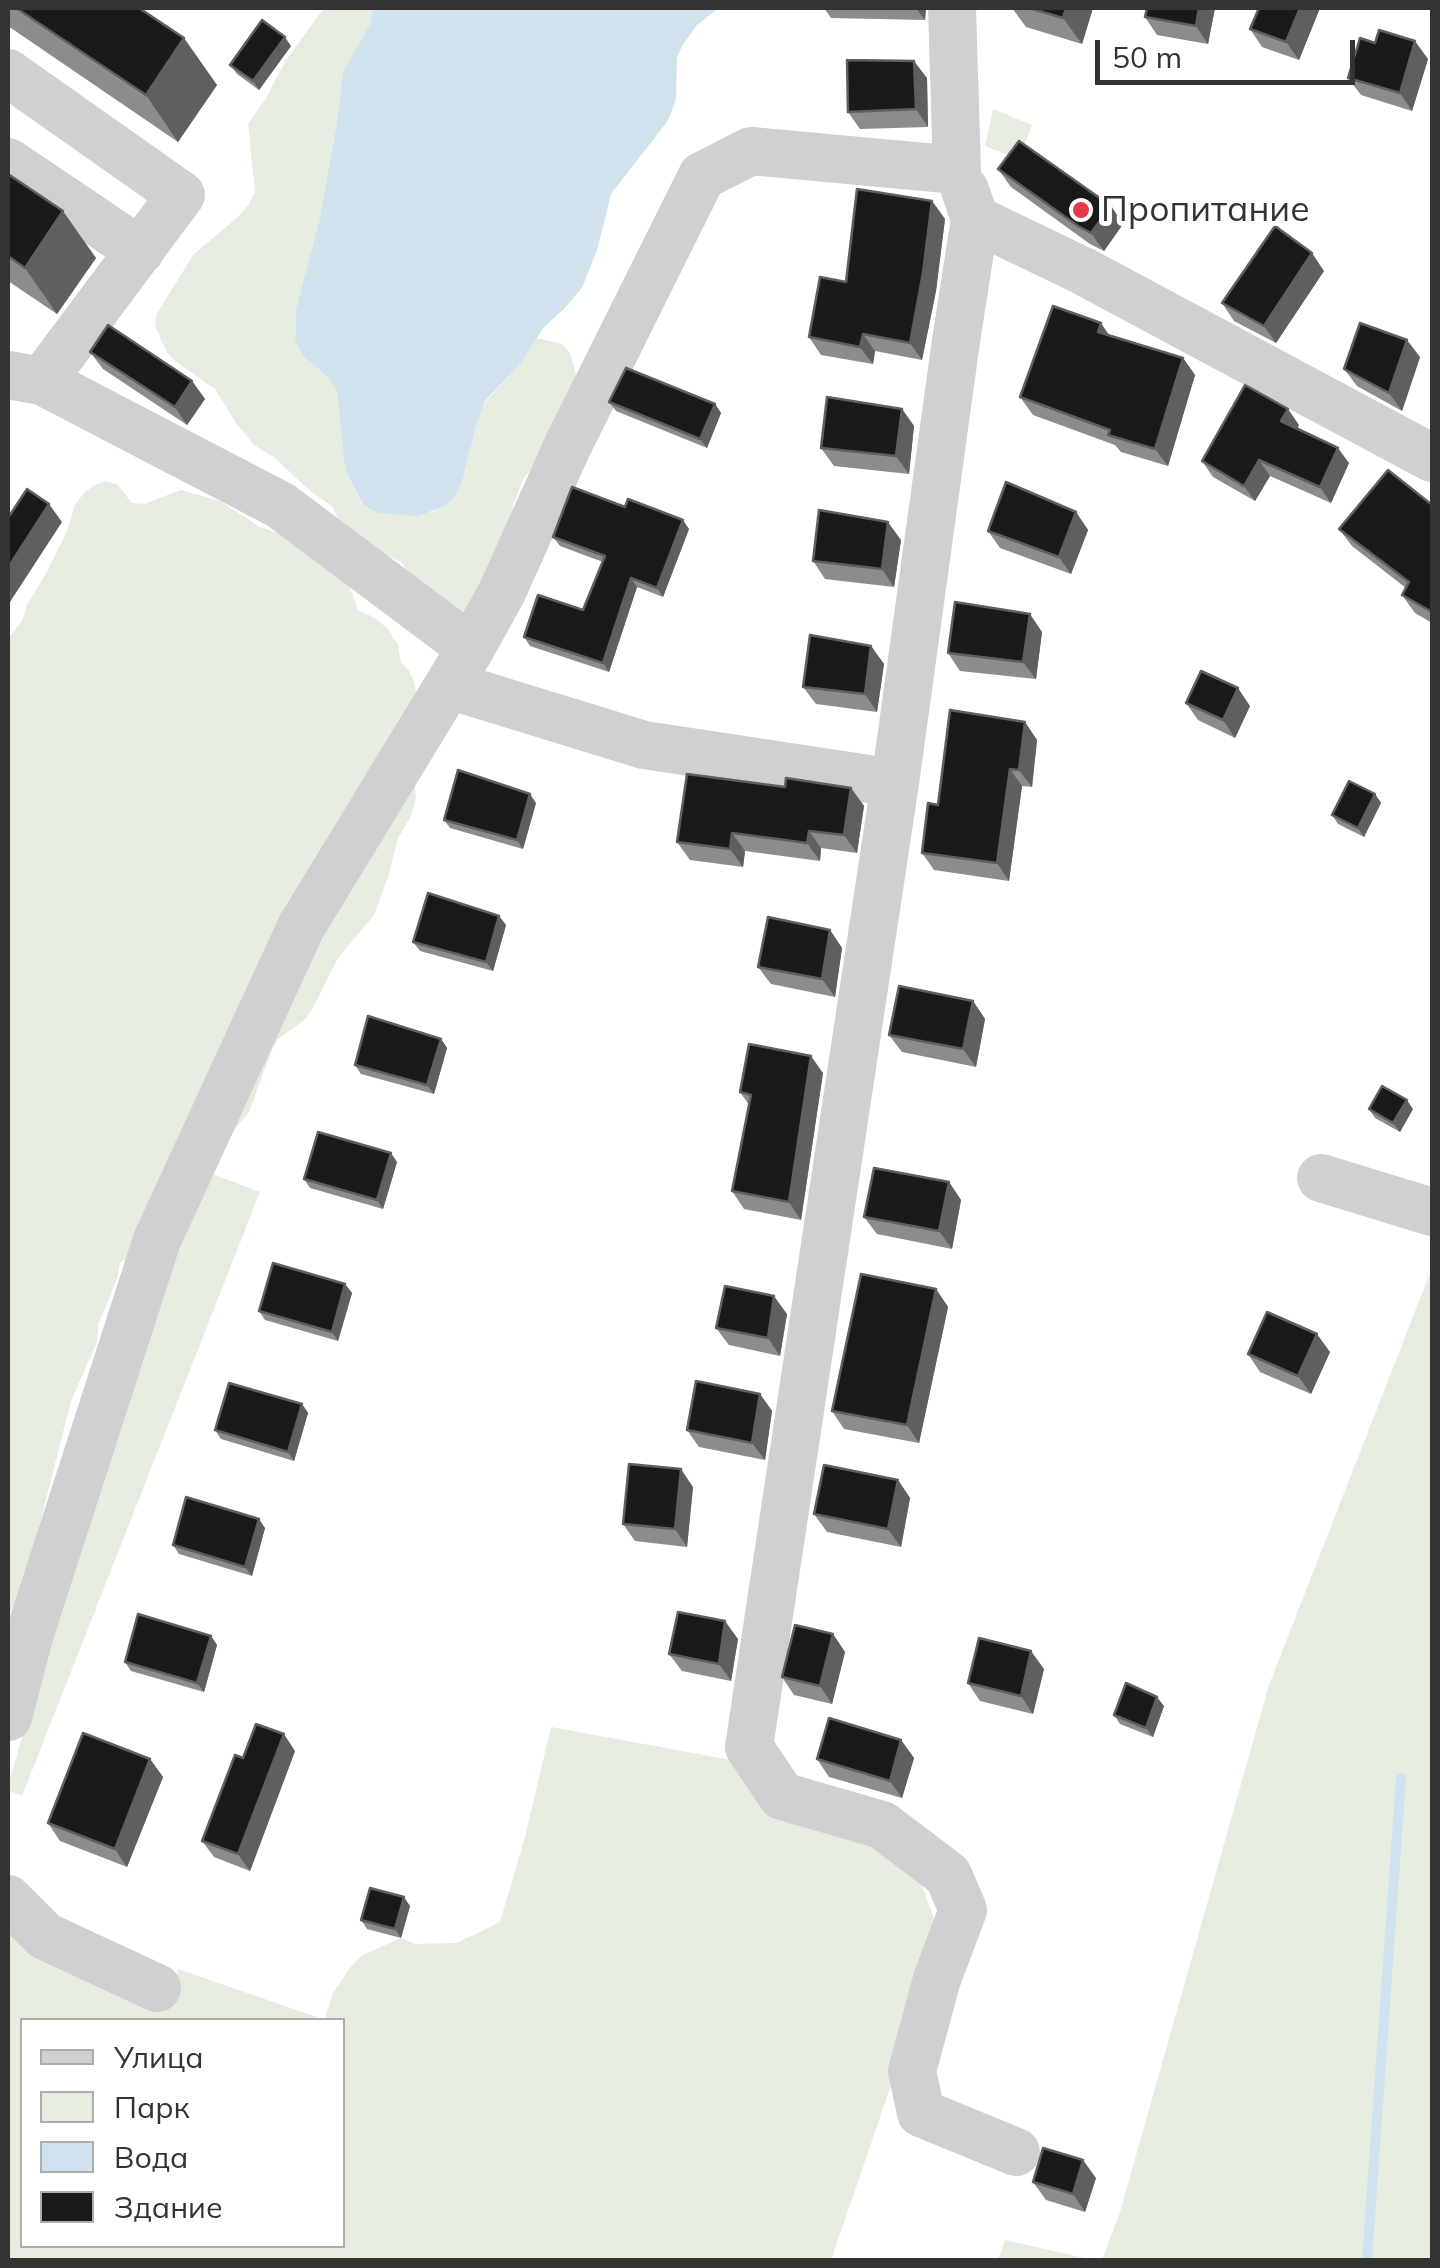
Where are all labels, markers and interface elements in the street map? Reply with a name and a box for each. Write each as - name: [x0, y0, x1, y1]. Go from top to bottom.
- scale bar: [1100, 20, 1360, 82]
- text: 50 m: [1112, 38, 1182, 76]
- place label: Пропитание: [1101, 189, 1310, 231]
- marker: Пропитание: [1070, 199, 1092, 221]
- legend: [20, 2018, 345, 2248]
- text: Улица: [114, 2038, 204, 2076]
- text: Парк: [114, 2088, 190, 2126]
- text: Вода: [114, 2138, 188, 2176]
- text: Здание: [114, 2188, 223, 2226]

